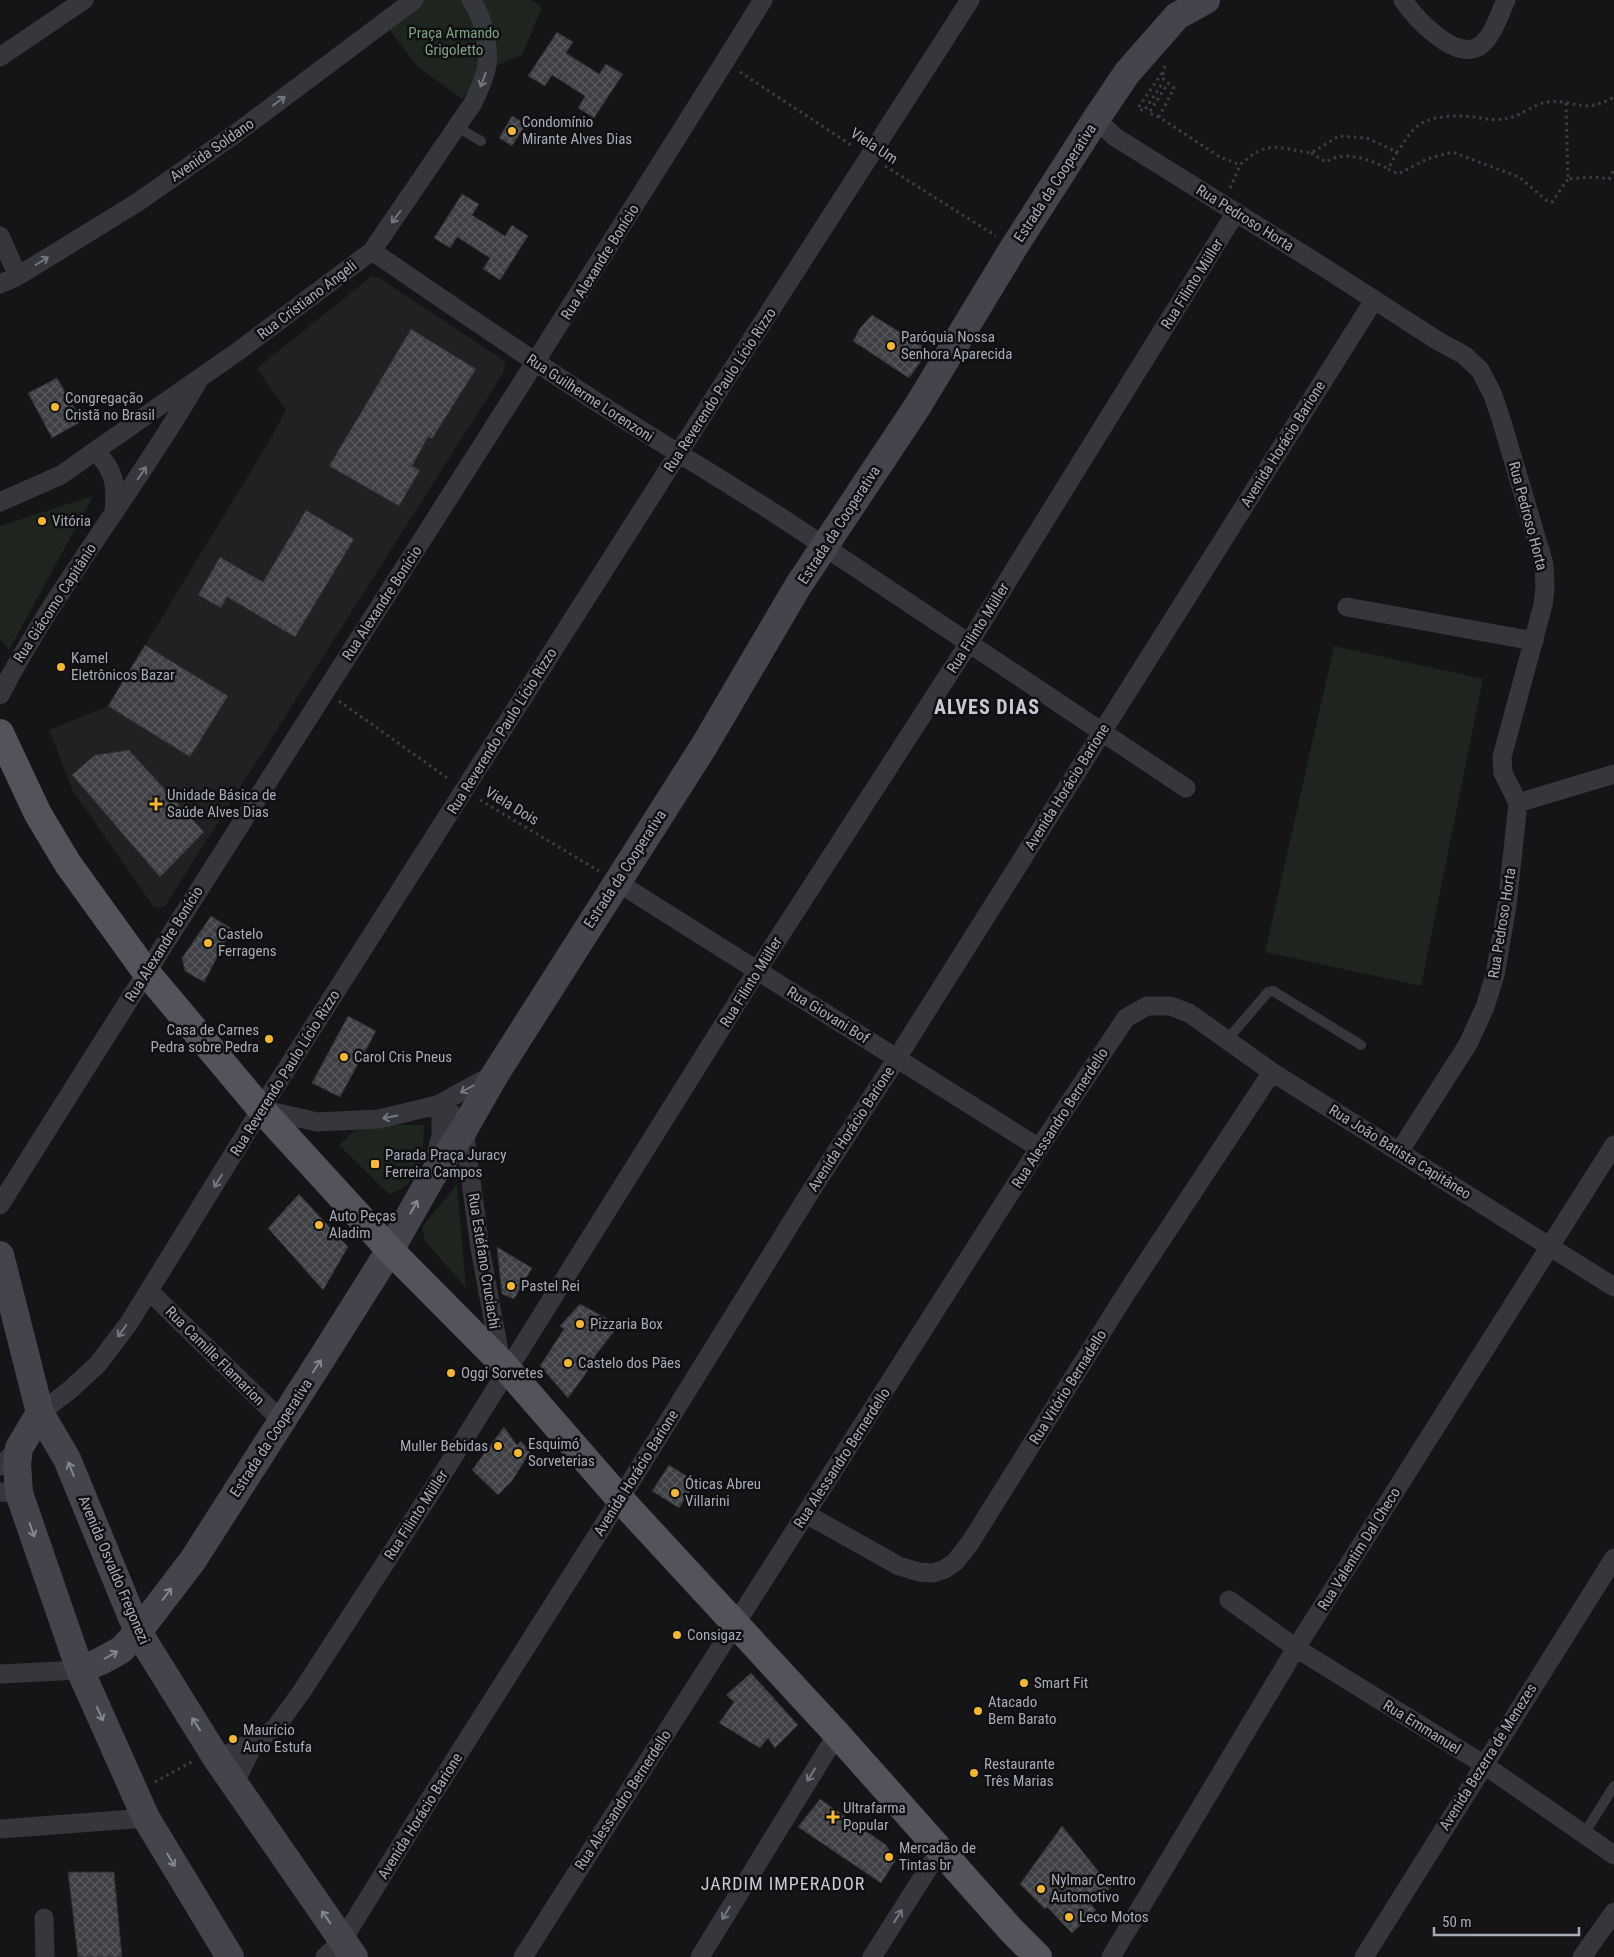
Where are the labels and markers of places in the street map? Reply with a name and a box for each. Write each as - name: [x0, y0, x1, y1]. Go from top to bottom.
- place label: Condomínio Mirante Alves Dias: [522, 113, 632, 148]
- marker: Condomínio Mirante Alves Dias: [506, 125, 518, 137]
- place label: Paróquia Nossa Senhora Aparecida: [901, 328, 1012, 363]
- marker: Paróquia Nossa Senhora Aparecida: [885, 340, 897, 352]
- place label: Congregação Cristã no Brasil: [65, 389, 155, 424]
- marker: Congregação Cristã no Brasil: [49, 401, 61, 413]
- place label: Vitória: [52, 512, 91, 530]
- marker: Vitória: [36, 515, 48, 527]
- place label: Kamel Eletrônicos Bazar: [71, 649, 175, 684]
- marker: Kamel Eletrônicos Bazar: [55, 661, 67, 673]
- place label: Unidade Básica de Saúde Alves Dias: [167, 786, 276, 821]
- marker: Unidade Básica de Saúde Alves Dias: [149, 797, 163, 811]
- place label: Castelo Ferragens: [218, 925, 277, 960]
- marker: Castelo Ferragens: [202, 937, 214, 949]
- place label: Casa de Carnes Pedra sobre Pedra: [151, 1021, 259, 1056]
- marker: Casa de Carnes Pedra sobre Pedra: [263, 1033, 275, 1045]
- place label: Carol Cris Pneus: [354, 1048, 452, 1066]
- marker: Carol Cris Pneus: [338, 1051, 350, 1063]
- place label: Parada Praça Juracy Ferreira Campos: [385, 1146, 506, 1181]
- marker: Parada Praça Juracy Ferreira Campos: [369, 1158, 381, 1170]
- place label: Auto Peças Aladim: [329, 1207, 396, 1242]
- marker: Auto Peças Aladim: [313, 1219, 325, 1231]
- place label: Pastel Rei: [521, 1277, 580, 1295]
- marker: Pastel Rei: [505, 1280, 517, 1292]
- place label: Pizzaria Box: [590, 1315, 663, 1333]
- marker: Pizzaria Box: [574, 1318, 586, 1330]
- place label: Castelo dos Pães: [578, 1354, 681, 1372]
- marker: Castelo dos Pães: [562, 1357, 574, 1369]
- place label: Oggi Sorvetes: [461, 1364, 544, 1382]
- marker: Oggi Sorvetes: [445, 1367, 457, 1379]
- place label: Esquimó Sorveterias: [528, 1435, 595, 1470]
- place label: Muller Bebidas: [400, 1437, 488, 1455]
- marker: Muller Bebidas: [492, 1440, 504, 1452]
- marker: Esquimó Sorveterias: [512, 1447, 524, 1459]
- place label: Óticas Abreu Villarini: [685, 1475, 761, 1510]
- marker: Óticas Abreu Villarini: [669, 1487, 681, 1499]
- place label: Consigaz: [687, 1626, 742, 1644]
- marker: Consigaz: [671, 1629, 683, 1641]
- place label: Smart Fit: [1034, 1674, 1088, 1692]
- marker: Smart Fit: [1018, 1677, 1030, 1689]
- place label: Atacado Bem Barato: [988, 1693, 1057, 1728]
- marker: Atacado Bem Barato: [972, 1705, 984, 1717]
- place label: Maurício Auto Estufa: [243, 1721, 312, 1756]
- marker: Maurício Auto Estufa: [227, 1733, 239, 1745]
- place label: Restaurante Três Marias: [984, 1755, 1055, 1790]
- marker: Restaurante Três Marias: [968, 1767, 980, 1779]
- place label: Ultrafarma Popular: [843, 1799, 906, 1834]
- marker: Ultrafarma Popular: [827, 1811, 839, 1823]
- place label: Mercadão de Tintas br: [899, 1839, 976, 1874]
- marker: Mercadão de Tintas br: [883, 1851, 895, 1863]
- place label: Nylmar Centro Automotivo: [1051, 1871, 1136, 1906]
- marker: Nylmar Centro Automotivo: [1035, 1883, 1047, 1895]
- place label: Leco Motos: [1079, 1908, 1149, 1926]
- marker: Leco Motos: [1063, 1911, 1075, 1923]

